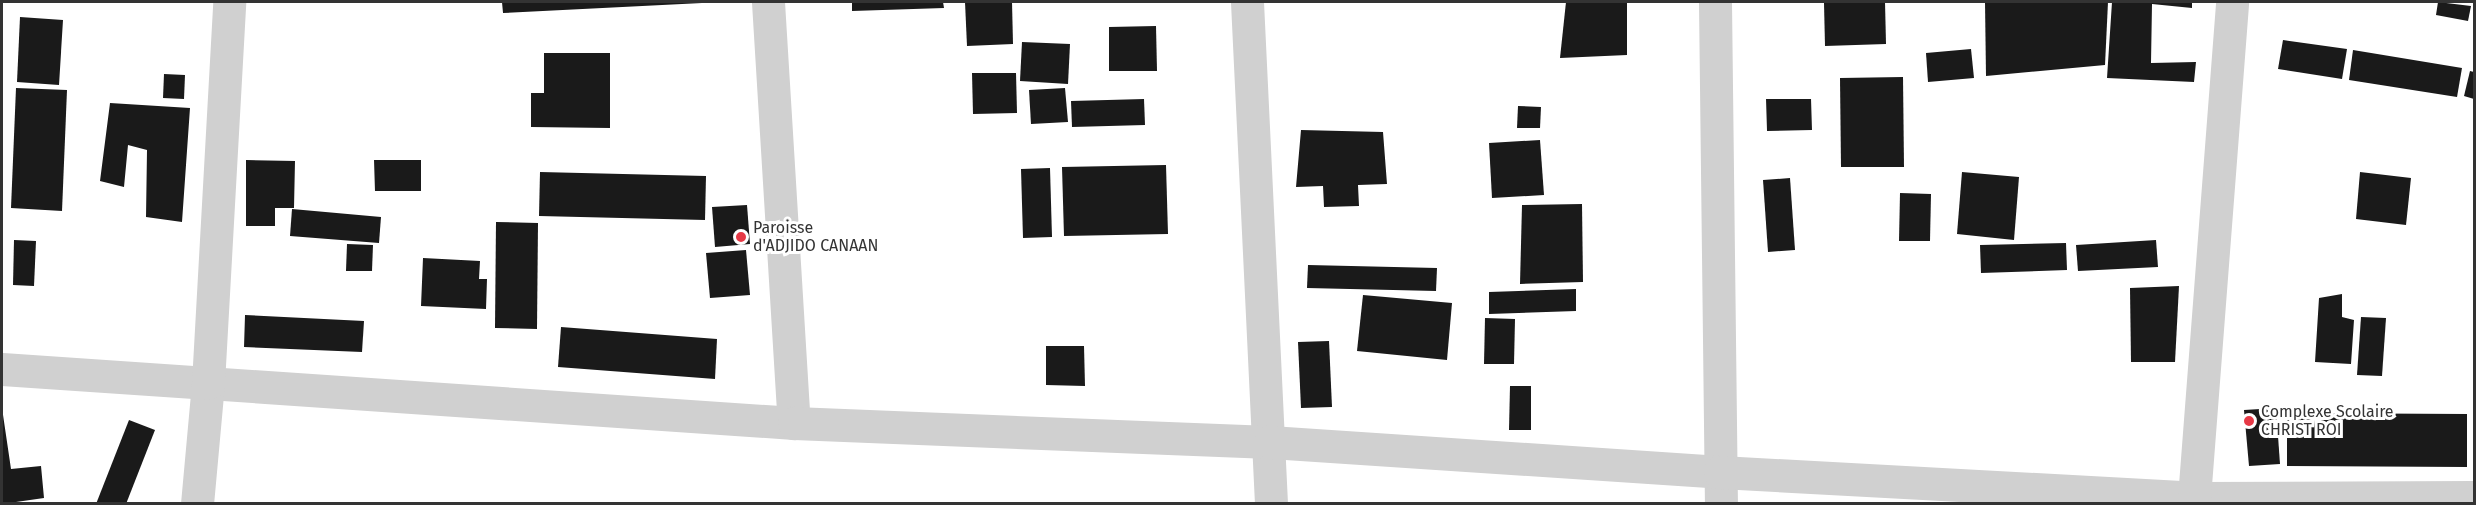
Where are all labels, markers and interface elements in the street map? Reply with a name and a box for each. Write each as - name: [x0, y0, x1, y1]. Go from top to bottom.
- place label: Paroisse d'ADJIDO CANAAN: [753, 218, 878, 256]
- marker: Paroisse d'ADJIDO CANAAN: [734, 230, 748, 244]
- place label: Complexe Scolaire CHRIST ROI: [2261, 402, 2394, 440]
- marker: Complexe Scolaire CHRIST ROI: [2242, 414, 2256, 428]

